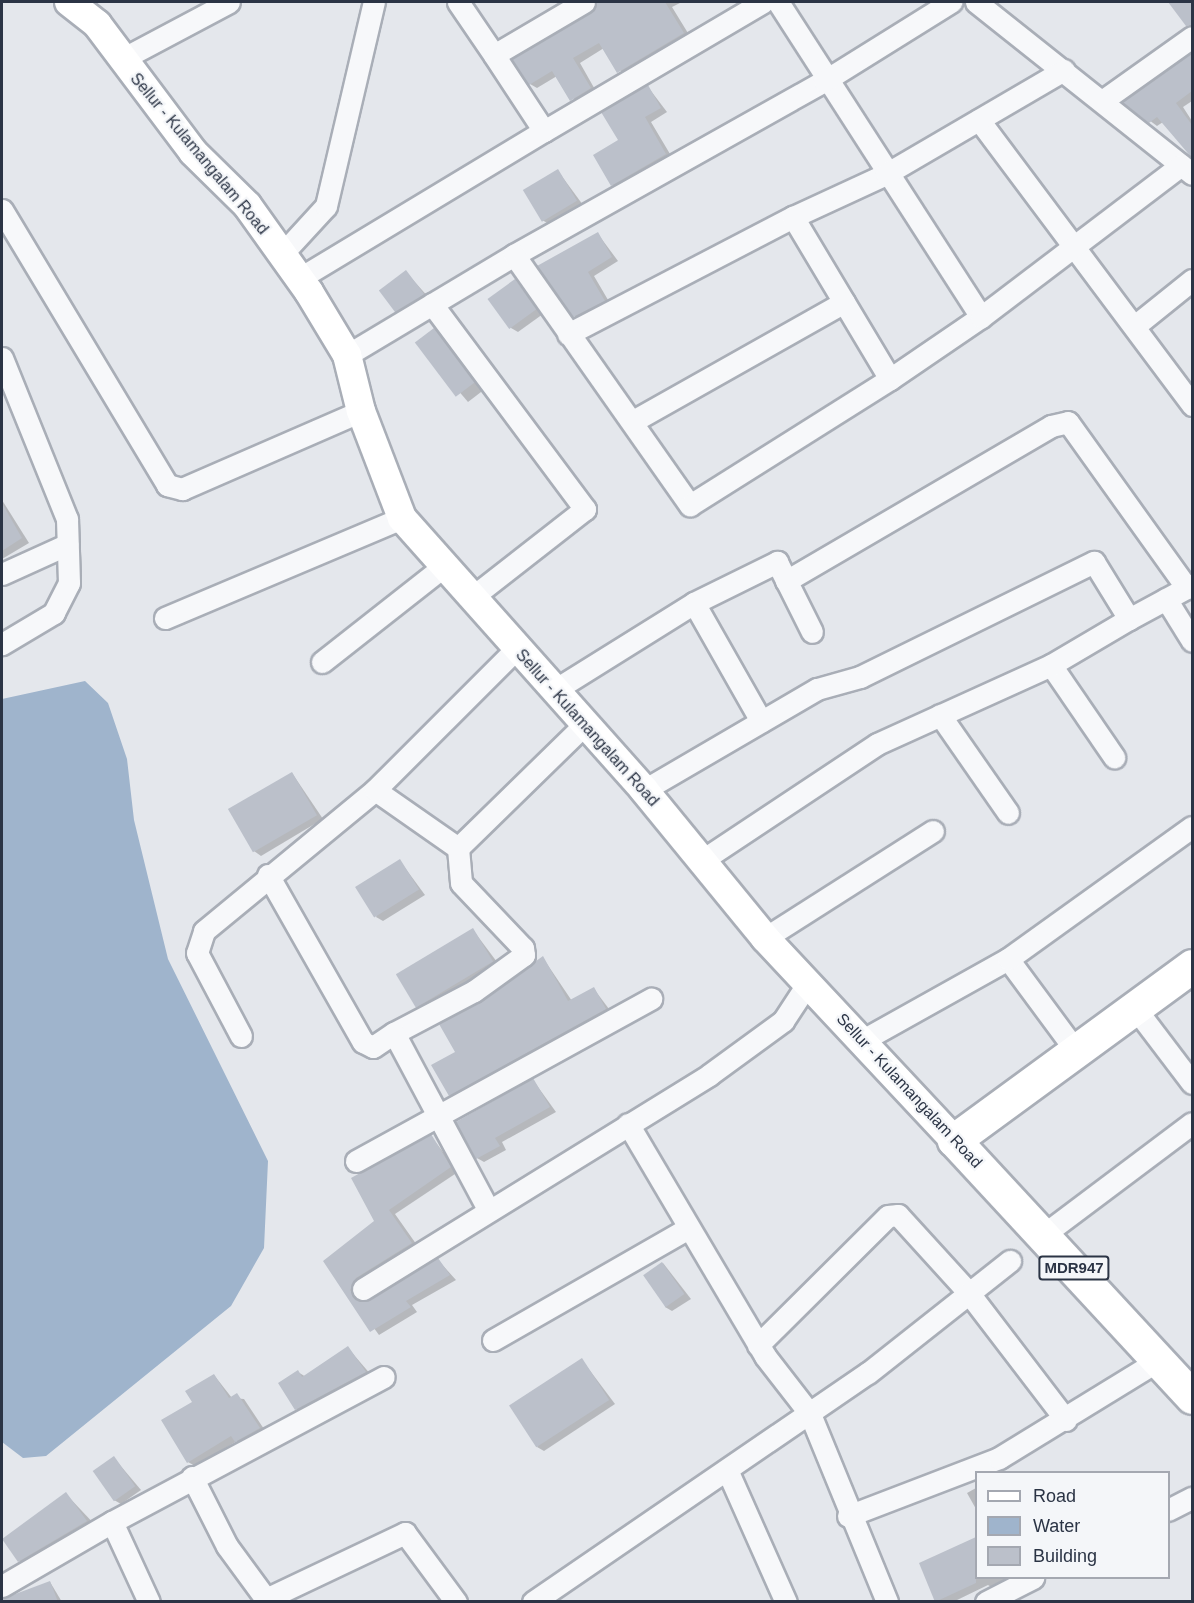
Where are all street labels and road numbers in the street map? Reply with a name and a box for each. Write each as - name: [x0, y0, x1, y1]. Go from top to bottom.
- street label: Sellur - Kulamangalam Road: [126, 69, 272, 239]
- street label: Sellur - Kulamangalam Road: [511, 646, 663, 810]
- street label: Sellur - Kulamangalam Road: [832, 1010, 986, 1172]
- road number: MDR947: [1038, 1256, 1110, 1280]

